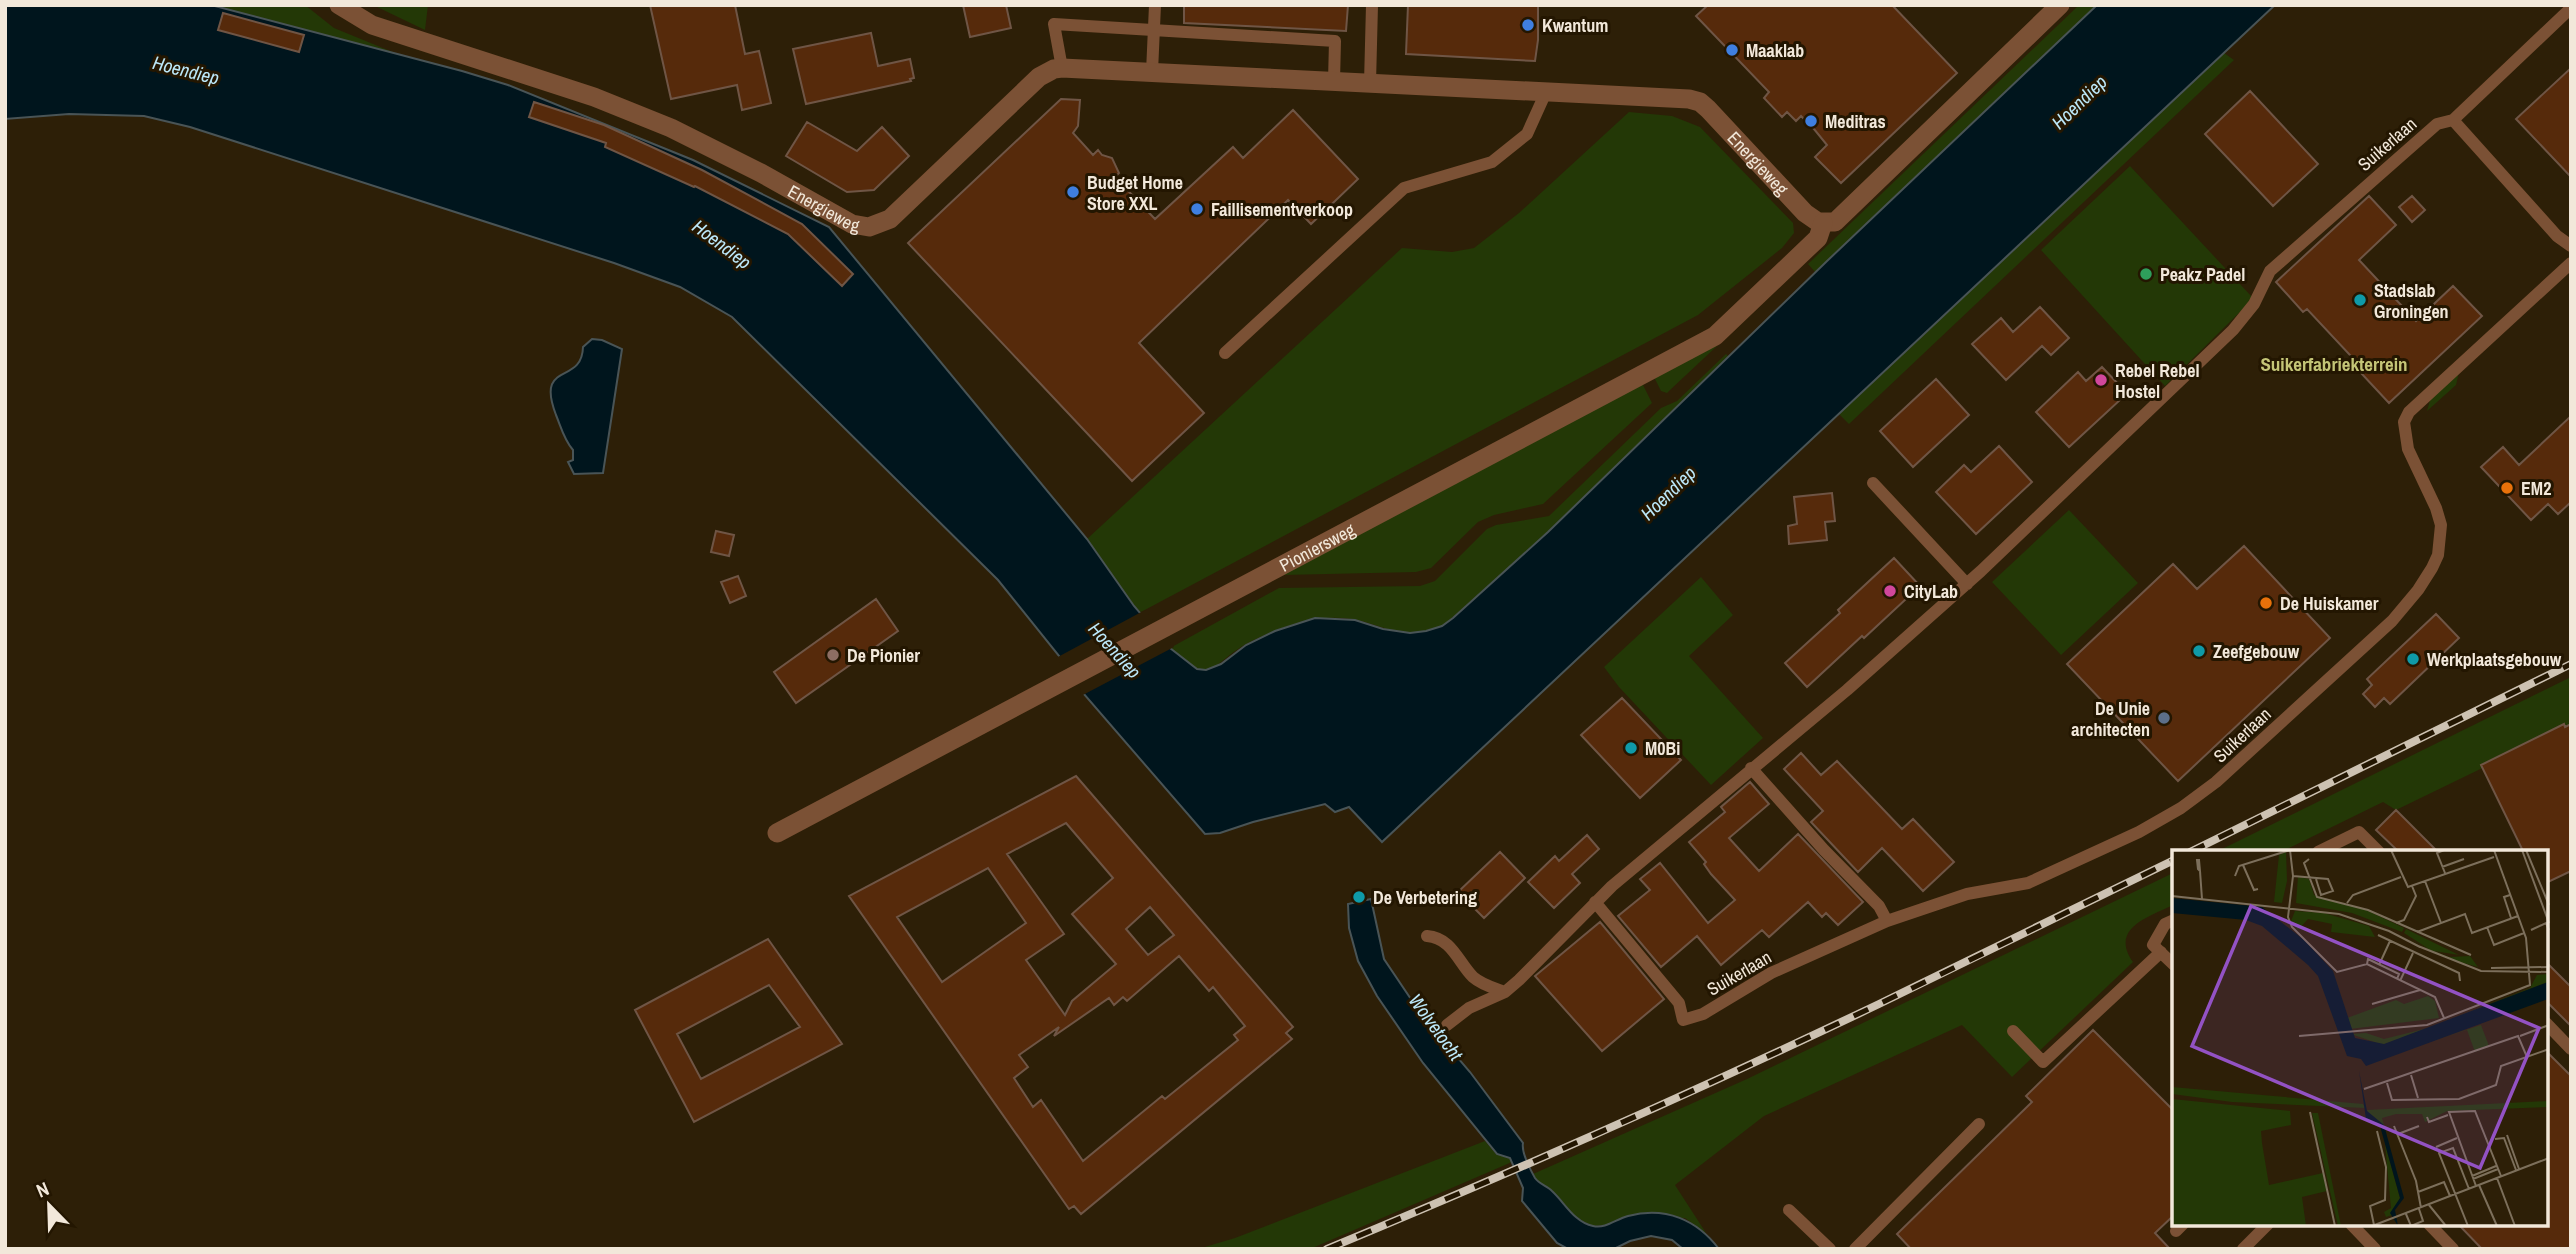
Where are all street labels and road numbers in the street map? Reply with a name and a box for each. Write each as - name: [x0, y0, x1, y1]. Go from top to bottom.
- street label: Suikerlaan: [2352, 111, 2422, 177]
- street label: Energieweg: [1722, 126, 1795, 201]
- street label: Energieweg: [784, 178, 862, 238]
- street label: Pioniersweg: [1275, 516, 1360, 577]
- street label: Suikerlaan: [2208, 702, 2276, 768]
- street label: Suikerlaan: [1702, 945, 1776, 1001]

